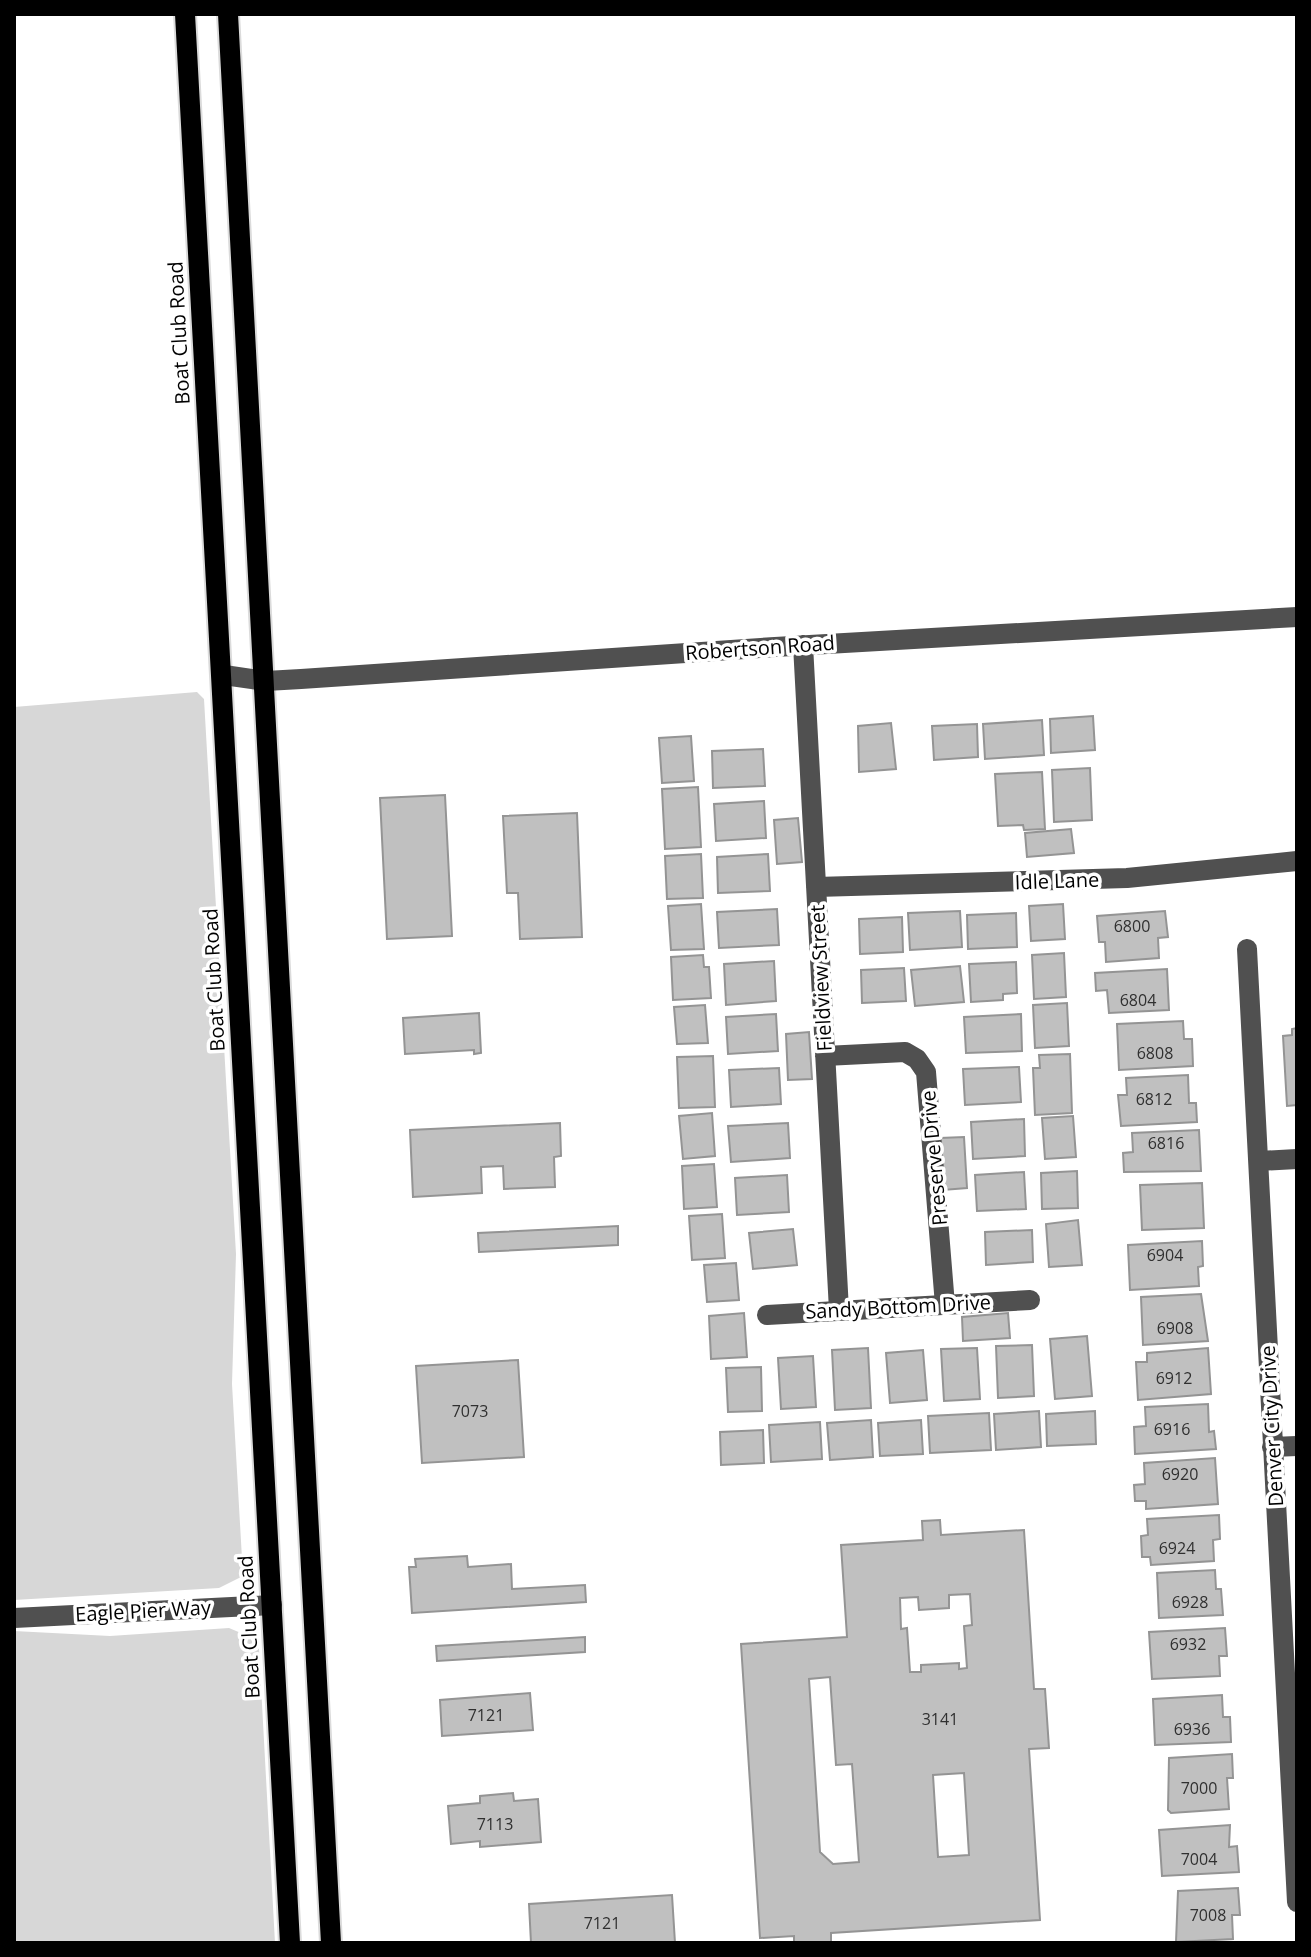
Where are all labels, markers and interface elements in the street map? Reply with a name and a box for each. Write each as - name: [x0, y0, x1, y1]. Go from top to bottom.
- street label: Boat Club Road: [161, 261, 196, 405]
- street label: Robertson Road: [684, 629, 836, 666]
- street label: Idle Lane: [1014, 866, 1100, 895]
- street label: Fieldview Street: [803, 904, 838, 1052]
- street label: Boat Club Road: [196, 908, 231, 1052]
- house number: 6800: [1114, 915, 1150, 937]
- house number: 6804: [1120, 989, 1156, 1011]
- house number: 6808: [1137, 1042, 1173, 1064]
- house number: 6812: [1136, 1088, 1172, 1110]
- street label: Preserve Drive: [914, 1089, 953, 1227]
- house number: 6816: [1148, 1132, 1184, 1154]
- house number: 6904: [1147, 1244, 1183, 1266]
- street label: Sandy Bottom Drive: [805, 1288, 991, 1325]
- house number: 6908: [1157, 1317, 1193, 1339]
- street label: Denver City Drive: [1254, 1345, 1289, 1507]
- house number: 6912: [1156, 1367, 1192, 1389]
- house number: 7073: [452, 1400, 488, 1422]
- house number: 6916: [1154, 1418, 1190, 1440]
- house number: 6920: [1162, 1463, 1198, 1485]
- house number: 6924: [1159, 1537, 1195, 1559]
- street label: Boat Club Road: [231, 1555, 266, 1699]
- house number: 6928: [1172, 1591, 1208, 1613]
- street label: Eagle Pier Way: [74, 1593, 212, 1628]
- house number: 6932: [1170, 1633, 1206, 1655]
- house number: 7121: [468, 1704, 504, 1726]
- house number: 3141: [922, 1708, 958, 1730]
- house number: 6936: [1174, 1718, 1210, 1740]
- house number: 7000: [1181, 1777, 1217, 1799]
- house number: 7113: [477, 1813, 513, 1835]
- house number: 7004: [1181, 1848, 1217, 1870]
- house number: 7008: [1190, 1904, 1226, 1926]
- house number: 7121: [584, 1912, 620, 1934]

